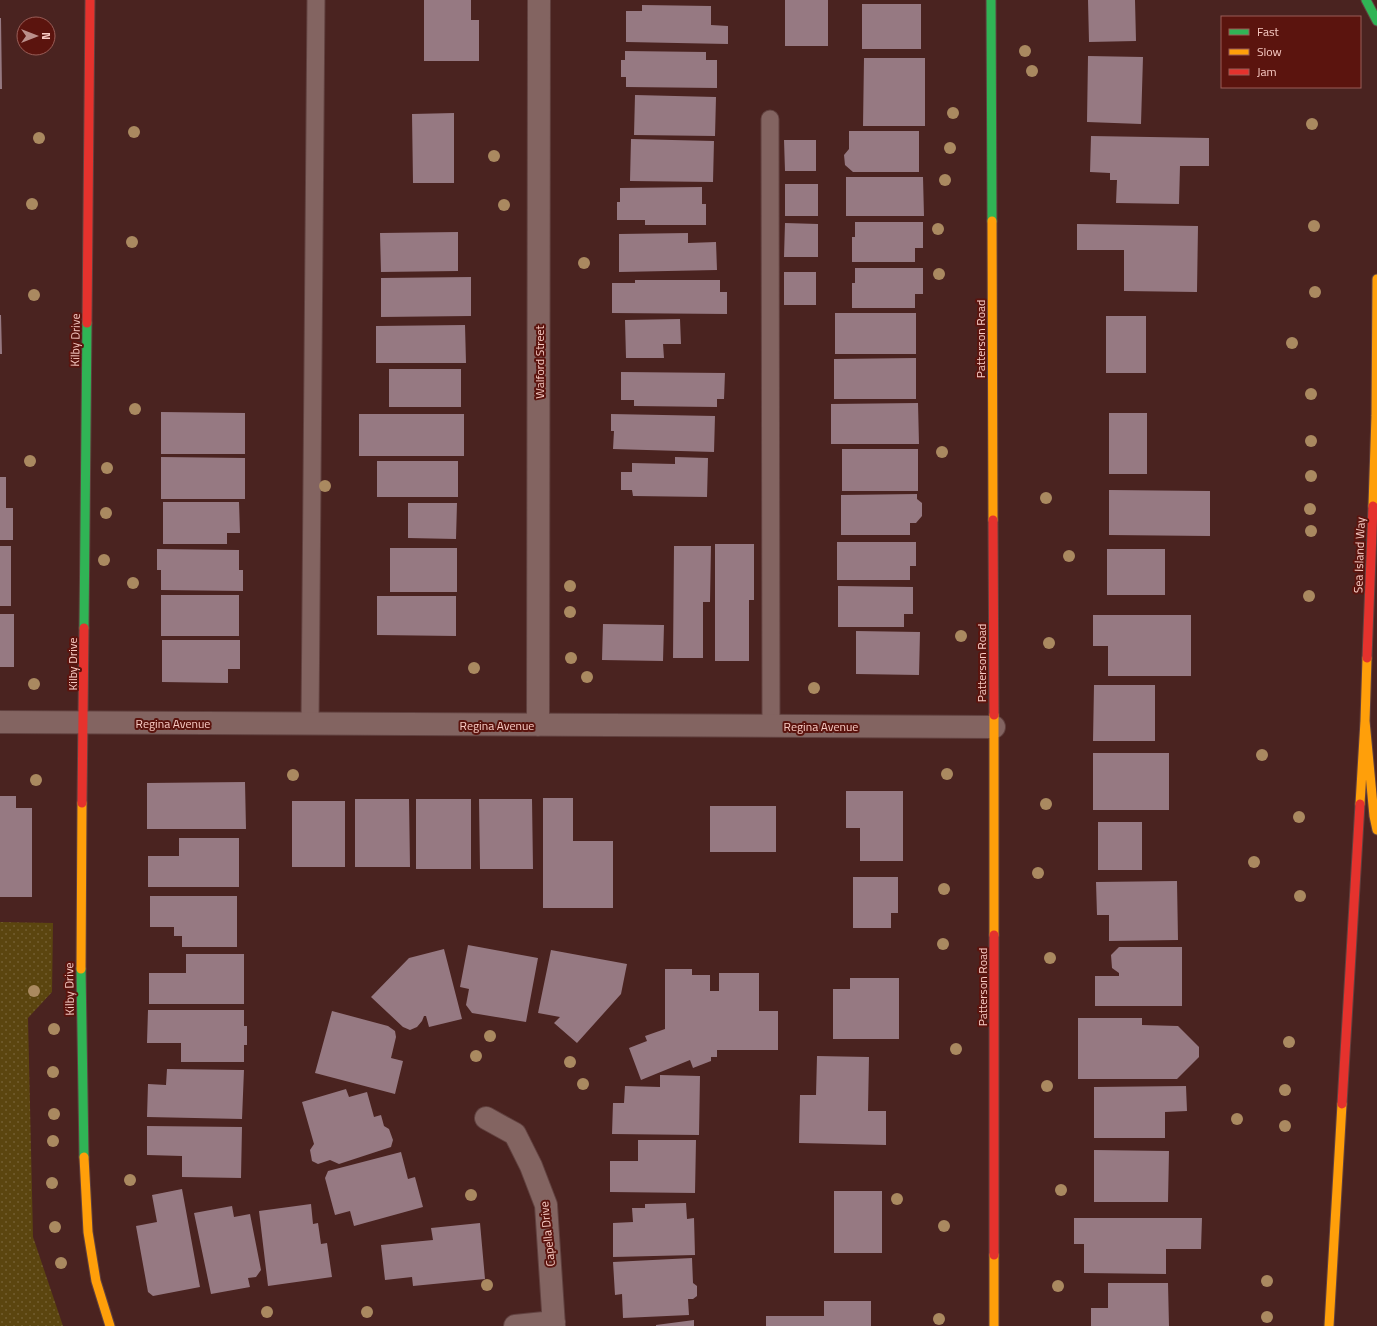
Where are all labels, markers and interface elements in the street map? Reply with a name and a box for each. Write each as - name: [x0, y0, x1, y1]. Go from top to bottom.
- north arrow: [16, 16, 56, 56]
- legend: [1221, 16, 1361, 88]
- text: Fast: [1257, 22, 1280, 41]
- text: N: [38, 32, 54, 40]
- text: Slow: [1257, 42, 1282, 61]
- text: Jam: [1257, 62, 1277, 81]
- street label: Patterson Road: [971, 300, 990, 378]
- street label: Kilby Drive: [65, 313, 85, 367]
- street label: Walford Street: [530, 325, 549, 399]
- street label: Sea Island Way: [1348, 516, 1370, 593]
- street label: Patterson Road: [972, 624, 991, 702]
- street label: Kilby Drive: [63, 637, 82, 691]
- street label: Regina Avenue: [136, 714, 210, 733]
- street label: Regina Avenue: [460, 716, 534, 735]
- street label: Regina Avenue: [784, 717, 858, 736]
- street label: Patterson Road: [973, 948, 992, 1026]
- street label: Kilby Drive: [59, 962, 79, 1016]
- street label: Capella Drive: [534, 1200, 560, 1268]

